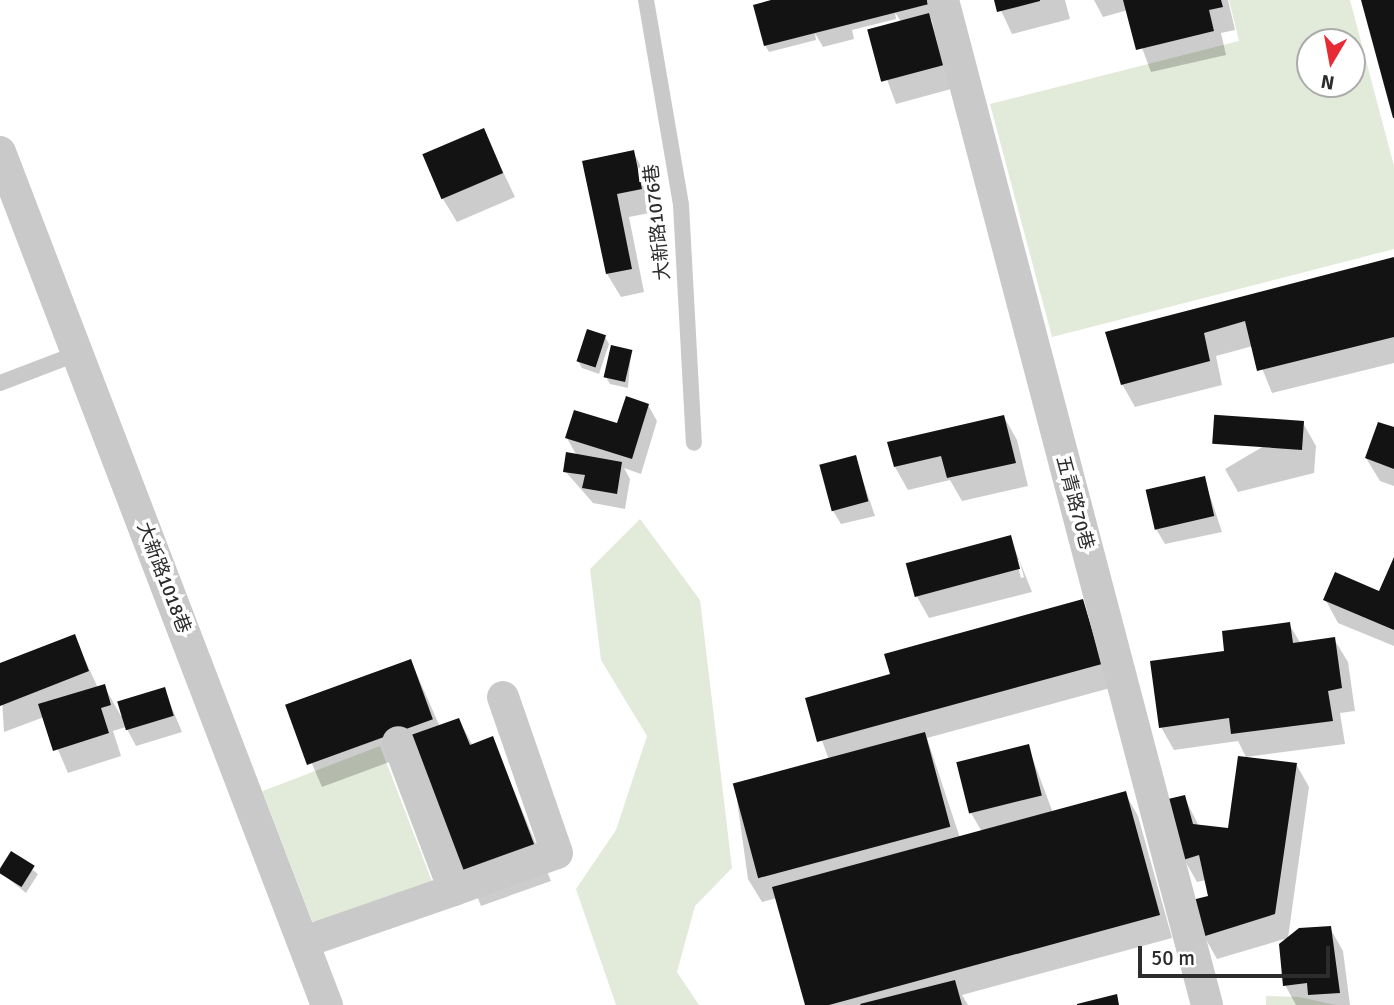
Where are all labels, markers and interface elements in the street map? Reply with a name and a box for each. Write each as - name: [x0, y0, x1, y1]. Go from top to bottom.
- north arrow: [1296, 28, 1366, 98]
- text: N: [1319, 69, 1336, 95]
- street label: 大新路1076巷: [641, 163, 675, 281]
- street label: 五青路70巷: [1050, 453, 1098, 553]
- street label: 大新路1018巷: [131, 519, 195, 637]
- scale bar: [1142, 932, 1334, 976]
- text: 50 m: [1151, 945, 1195, 971]

